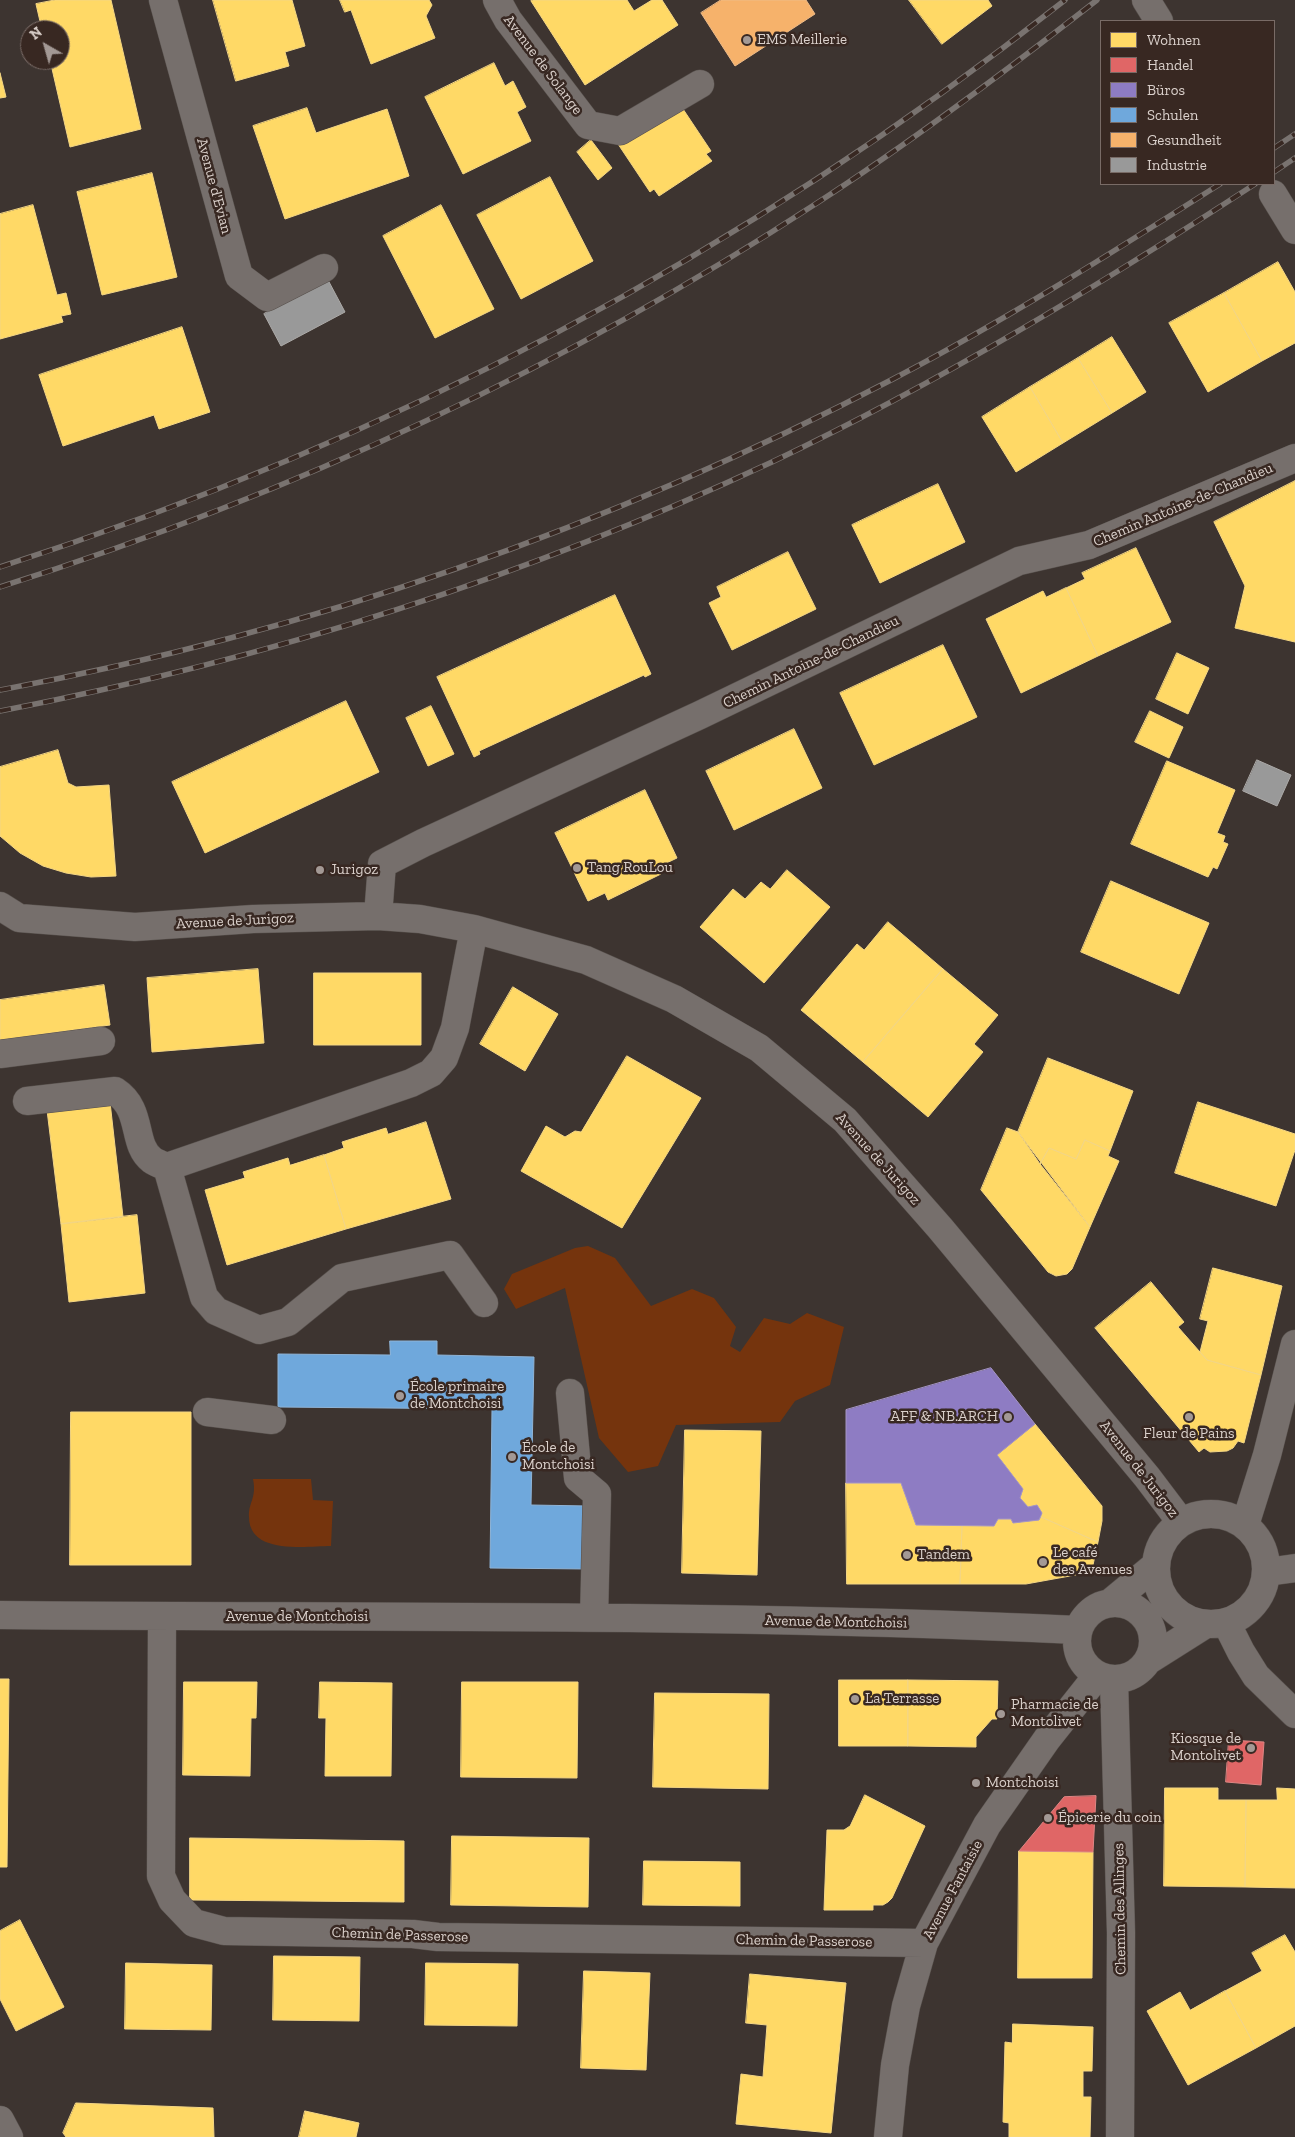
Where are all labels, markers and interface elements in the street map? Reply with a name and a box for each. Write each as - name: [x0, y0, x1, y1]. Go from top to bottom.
- street label: Avenue de Solange: [500, 12, 586, 118]
- north arrow: [20, 20, 70, 70]
- legend: [1100, 20, 1275, 185]
- text: N: [27, 24, 45, 44]
- place label: EMS Meillerie: [757, 31, 847, 49]
- text: Wohnen: [1147, 31, 1201, 49]
- marker: EMS Meillerie: [741, 34, 753, 46]
- text: Handel: [1147, 56, 1193, 74]
- text: Büros: [1147, 81, 1185, 99]
- text: Schulen: [1147, 106, 1198, 124]
- text: Gesundheit: [1147, 131, 1221, 149]
- street label: Avenue d'Evian: [193, 136, 235, 236]
- text: Industrie: [1147, 156, 1207, 174]
- street label: Chemin Antoine-de-Chandieu: [1091, 459, 1275, 551]
- street label: Chemin Antoine-de-Chandieu: [720, 612, 902, 712]
- place label: Tang RouLou: [587, 859, 673, 877]
- place label: Jurigoz: [330, 861, 378, 879]
- marker: Tang RouLou: [571, 862, 583, 874]
- marker: Jurigoz: [314, 864, 326, 876]
- street label: Avenue de Jurigoz: [176, 909, 294, 933]
- street label: Avenue de Jurigoz: [832, 1109, 924, 1209]
- place label: École primaire de Montchoisi: [410, 1378, 504, 1413]
- marker: École primaire de Montchoisi: [394, 1390, 406, 1402]
- place label: AFF & NB.ARCH: [891, 1408, 998, 1426]
- marker: AFF & NB.ARCH: [1002, 1411, 1014, 1423]
- marker: Fleur de Pains: [1183, 1411, 1195, 1423]
- street label: Avenue de Jurigoz: [1096, 1417, 1182, 1521]
- place label: Fleur de Pains: [1143, 1425, 1235, 1443]
- place label: École de Montchoisi: [522, 1439, 595, 1474]
- marker: École de Montchoisi: [506, 1451, 518, 1463]
- place label: Le café des Avenues: [1053, 1544, 1132, 1579]
- place label: Tandem: [917, 1546, 970, 1564]
- marker: Tandem: [901, 1549, 913, 1561]
- marker: Le café des Avenues: [1037, 1556, 1049, 1568]
- street label: Avenue de Montchoisi: [226, 1608, 368, 1626]
- street label: Avenue de Montchoisi: [765, 1612, 907, 1632]
- place label: La Terrasse: [865, 1690, 939, 1708]
- marker: La Terrasse: [849, 1693, 861, 1705]
- place label: Pharmacie de Montolivet: [1011, 1696, 1099, 1731]
- marker: Pharmacie de Montolivet: [995, 1708, 1007, 1720]
- place label: Kiosque de Montolivet: [1171, 1730, 1241, 1765]
- marker: Kiosque de Montolivet: [1245, 1742, 1257, 1754]
- place label: Montchoisi: [986, 1774, 1059, 1792]
- marker: Montchoisi: [970, 1777, 982, 1789]
- place label: Épicerie du coin: [1058, 1809, 1162, 1827]
- marker: Épicerie du coin: [1042, 1812, 1054, 1824]
- street label: Avenue Fantaisie: [919, 1837, 987, 1943]
- street label: Chemin des Allinges: [1110, 1843, 1130, 1975]
- street label: Chemin de Passerose: [331, 1924, 469, 1946]
- street label: Chemin de Passerose: [736, 1931, 872, 1951]

